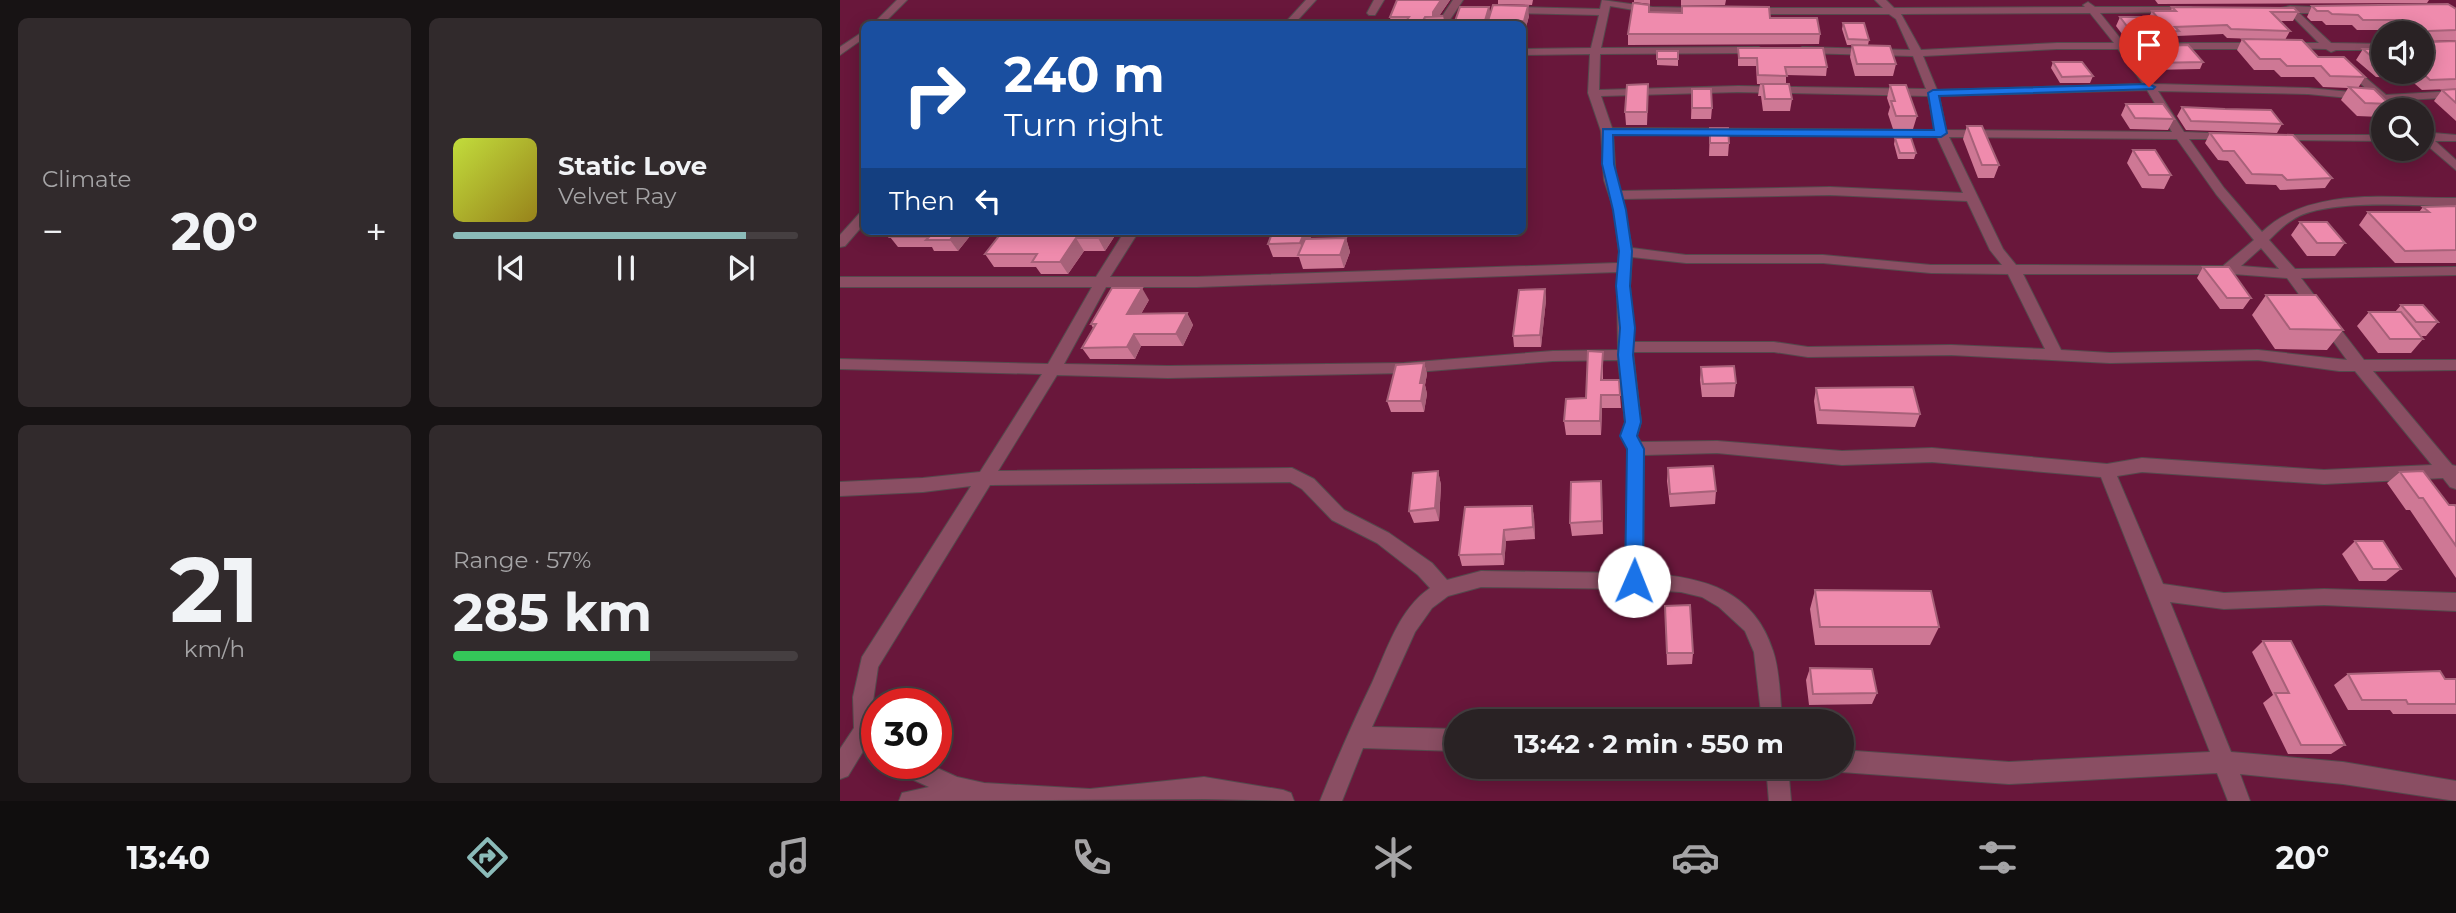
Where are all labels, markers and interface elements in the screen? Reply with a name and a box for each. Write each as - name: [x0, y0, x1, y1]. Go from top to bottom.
- pin: [2119, 15, 2179, 87]
- map controls: [2371, 21, 2434, 161]
- button: sound: [2371, 21, 2434, 84]
- icon: arrive: [2130, 26, 2168, 64]
- text: 240 m: [1004, 45, 1165, 104]
- icon: right: [889, 49, 980, 140]
- button: search: [2371, 98, 2434, 161]
- text: Turn right: [1004, 105, 1164, 144]
- text: Static Love: [558, 150, 707, 182]
- text: Climate: [42, 165, 131, 193]
- text: Velvet Ray: [558, 182, 676, 210]
- icon: left: [969, 182, 1007, 220]
- text: Then: [889, 185, 955, 217]
- text: 20°: [171, 200, 258, 263]
- text: −: [42, 208, 64, 255]
- text: +: [365, 208, 387, 255]
- icon: previous: [492, 249, 530, 287]
- icon: pause: [607, 249, 645, 287]
- icon: next: [722, 249, 760, 287]
- text: 21: [170, 534, 259, 645]
- position arrow: [1597, 544, 1671, 618]
- text: Range · 57%: [453, 546, 591, 574]
- text: 285 km: [453, 581, 652, 644]
- text: km/h: [184, 635, 245, 663]
- speed limit sign: 30: [861, 688, 952, 779]
- text: 13:42 · 2 min · 550 m: [1514, 728, 1784, 760]
- icon: directions: [463, 833, 512, 882]
- icon: music: [765, 833, 814, 882]
- icon: phone: [1067, 833, 1116, 882]
- icon: climate: [1369, 833, 1418, 882]
- icon: car: [1671, 833, 1720, 882]
- icon: filters: [1973, 833, 2022, 882]
- text: 13:40: [127, 838, 210, 877]
- text: 20°: [2275, 838, 2329, 877]

